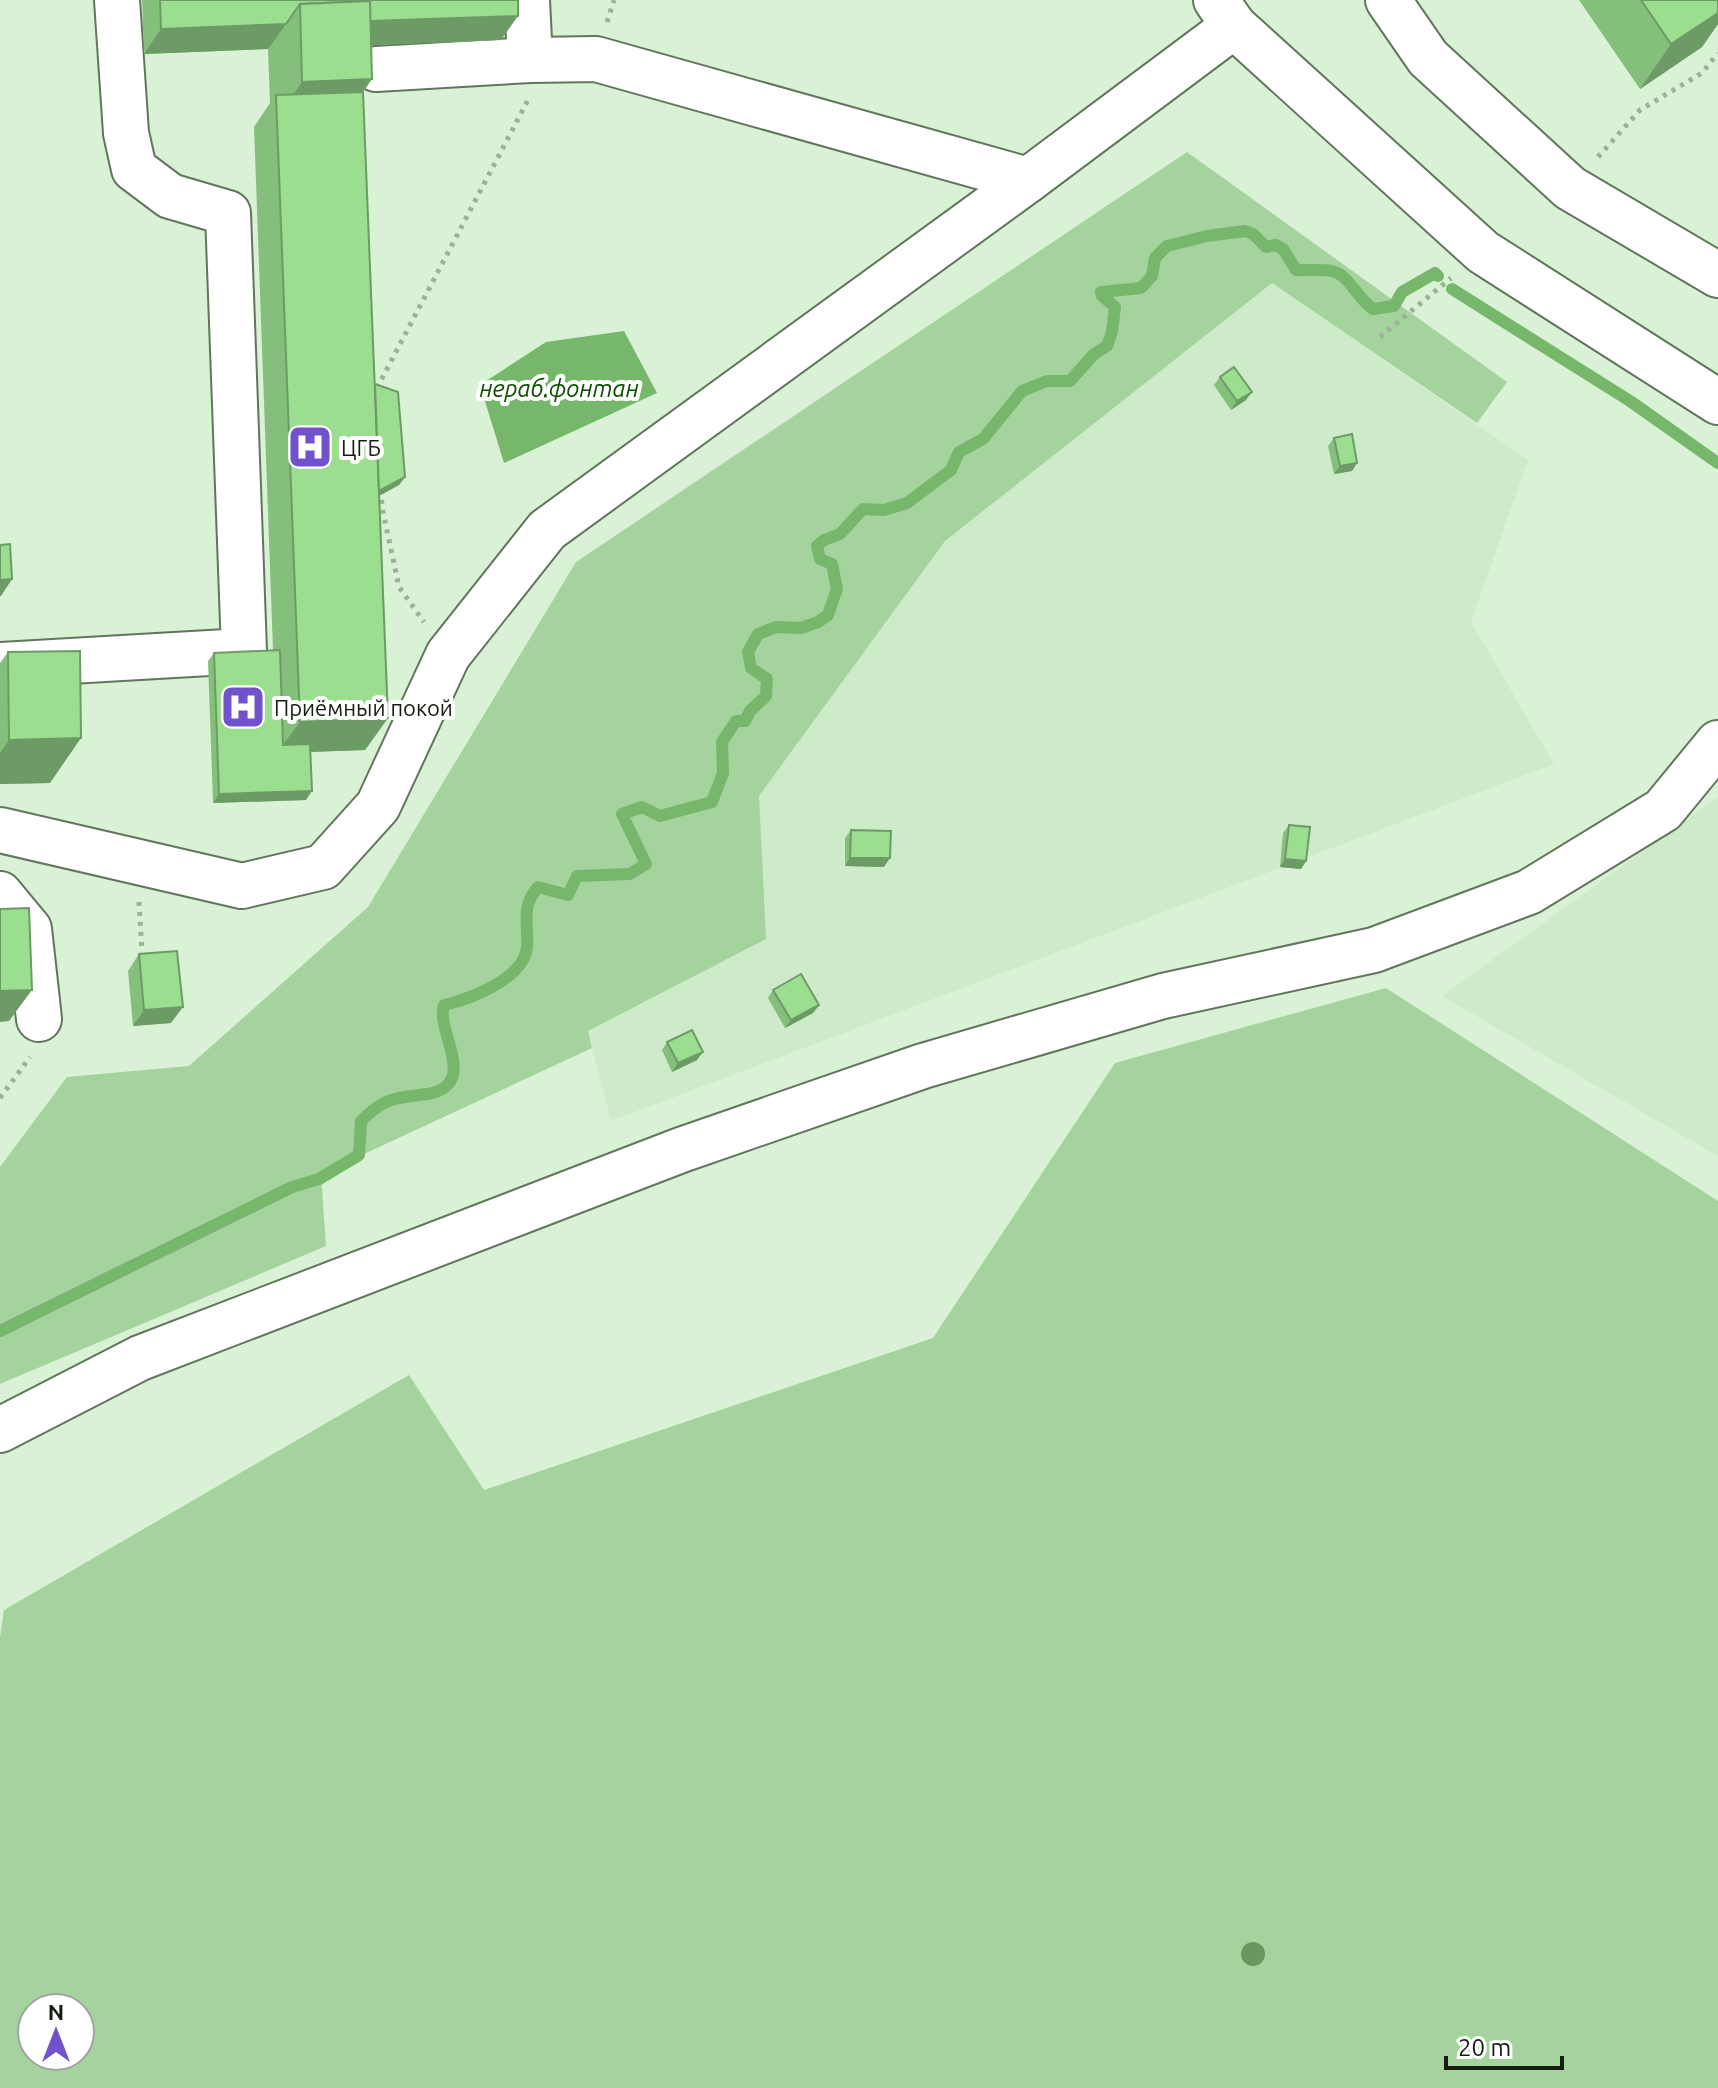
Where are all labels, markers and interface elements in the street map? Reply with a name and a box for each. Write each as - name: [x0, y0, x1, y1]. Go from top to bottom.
- water label: нераб.фонтан: [479, 375, 639, 402]
- hospital icon: ЦГБ: [286, 423, 334, 471]
- place label: ЦГБ: [341, 435, 381, 460]
- hospital icon: Приёмный покой: [219, 683, 267, 731]
- place label: Приёмный покой: [274, 695, 453, 720]
- north arrow: [16, 1992, 96, 2072]
- text: N: [48, 1999, 64, 2024]
- scale bar: [1446, 2020, 1562, 2070]
- text: 20 m: [1458, 2034, 1511, 2061]

